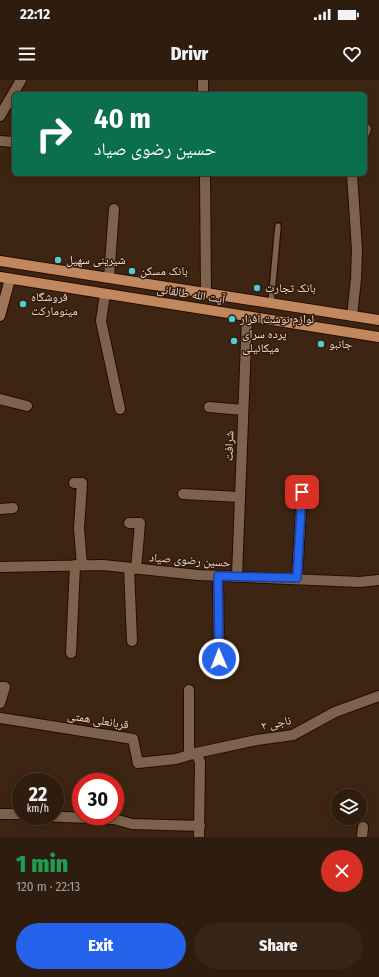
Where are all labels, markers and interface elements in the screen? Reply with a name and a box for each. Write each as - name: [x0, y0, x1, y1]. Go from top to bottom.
- text: 22:12: [20, 5, 50, 23]
- icon: menu: [16, 43, 38, 65]
- text: Drivr: [171, 43, 208, 65]
- icon: heart: [341, 43, 363, 65]
- text: 40 m: [94, 102, 151, 135]
- icon: right: [28, 108, 80, 160]
- text: حسین رضوی صیاد: [94, 138, 216, 160]
- place label: شیرینی سهیل: [66, 253, 126, 267]
- marker: شیرینی سهیل: [53, 255, 63, 265]
- place label: بانک مسکن: [140, 264, 188, 278]
- marker: بانک مسکن: [127, 266, 137, 276]
- place label: بانک تجارت: [265, 281, 316, 295]
- street label: آیت الله طالقانی: [156, 282, 227, 307]
- marker: بانک تجارت: [252, 283, 262, 293]
- place label: فروشگاه مینومارکت: [31, 290, 78, 318]
- marker: فروشگاه مینومارکت: [18, 299, 28, 309]
- place label: لوازم نوشت افزار: [239, 312, 314, 327]
- marker: لوازم نوشت افزار: [227, 314, 237, 324]
- place label: پرده سرای میکائیلی: [242, 327, 287, 355]
- marker: پرده سرای میکائیلی: [229, 336, 239, 346]
- place label: جانبو: [329, 337, 352, 351]
- marker: جانبو: [316, 339, 326, 349]
- street label: شرافت: [221, 430, 237, 461]
- pin: [285, 475, 319, 509]
- icon: arrive: [291, 481, 313, 503]
- street label: حسین رضوی صیاد: [149, 550, 231, 570]
- position arrow: [198, 638, 240, 680]
- street label: قربانعلی همتی: [66, 708, 130, 732]
- street label: ناجی ۲: [260, 713, 292, 733]
- speed limit sign: 30: [72, 773, 124, 825]
- text: 22: [29, 782, 47, 806]
- map controls: [331, 789, 367, 825]
- button: layers: [331, 789, 367, 825]
- text: km/h: [27, 803, 49, 815]
- text: 1 min: [16, 850, 68, 878]
- button: close: [321, 850, 363, 892]
- text: 120 m · 22:13: [16, 879, 80, 894]
- button: Exit: [16, 923, 186, 969]
- button: Share: [194, 923, 363, 969]

